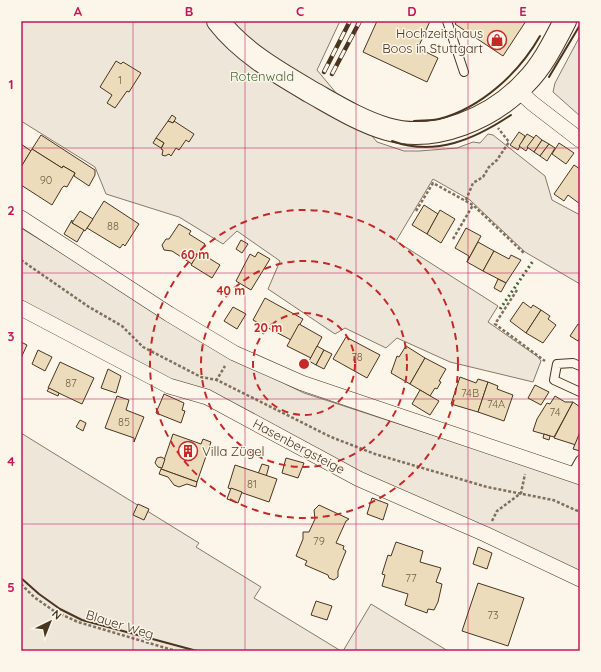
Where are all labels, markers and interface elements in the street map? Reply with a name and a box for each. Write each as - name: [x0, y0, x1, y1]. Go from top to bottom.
- text: A: [74, 3, 83, 19]
- text: B: [185, 3, 193, 19]
- text: C: [296, 3, 304, 19]
- text: D: [407, 3, 417, 19]
- text: E: [519, 3, 527, 19]
- place label: Hochzeitshaus Boos in Stuttgart: [382, 25, 483, 56]
- shop icon: Hochzeitshaus Boos in Stuttgart: [486, 29, 508, 51]
- park label: Rotenwald: [230, 68, 294, 84]
- house number: 1: [118, 73, 122, 87]
- text: 1: [8, 76, 14, 92]
- house number: 90: [40, 173, 52, 187]
- text: 2: [7, 202, 15, 218]
- house number: 88: [107, 219, 119, 233]
- text: 60 m: [181, 247, 209, 262]
- text: 40 m: [217, 283, 245, 298]
- text: 20 m: [254, 320, 282, 335]
- text: 3: [8, 328, 15, 344]
- house number: 78: [351, 350, 363, 364]
- centre of rings: [297, 357, 311, 371]
- house number: 87: [65, 376, 77, 390]
- house number: 74B: [461, 386, 479, 400]
- house number: 74A: [487, 397, 505, 411]
- house number: 74: [550, 405, 561, 419]
- house number: 85: [118, 415, 130, 429]
- street label: Hasenbergsteige: [250, 415, 348, 477]
- building icon: Villa Zügel: [177, 440, 199, 462]
- place label: Villa Zügel: [202, 443, 265, 459]
- text: 4: [7, 453, 15, 469]
- house number: 81: [247, 477, 257, 491]
- house number: 79: [313, 534, 325, 548]
- house number: 77: [405, 571, 417, 585]
- text: 5: [7, 579, 15, 595]
- north arrow: [30, 602, 70, 642]
- street label: Blauer Weg: [84, 606, 156, 642]
- text: N: [49, 607, 65, 623]
- house number: 73: [487, 608, 499, 622]

